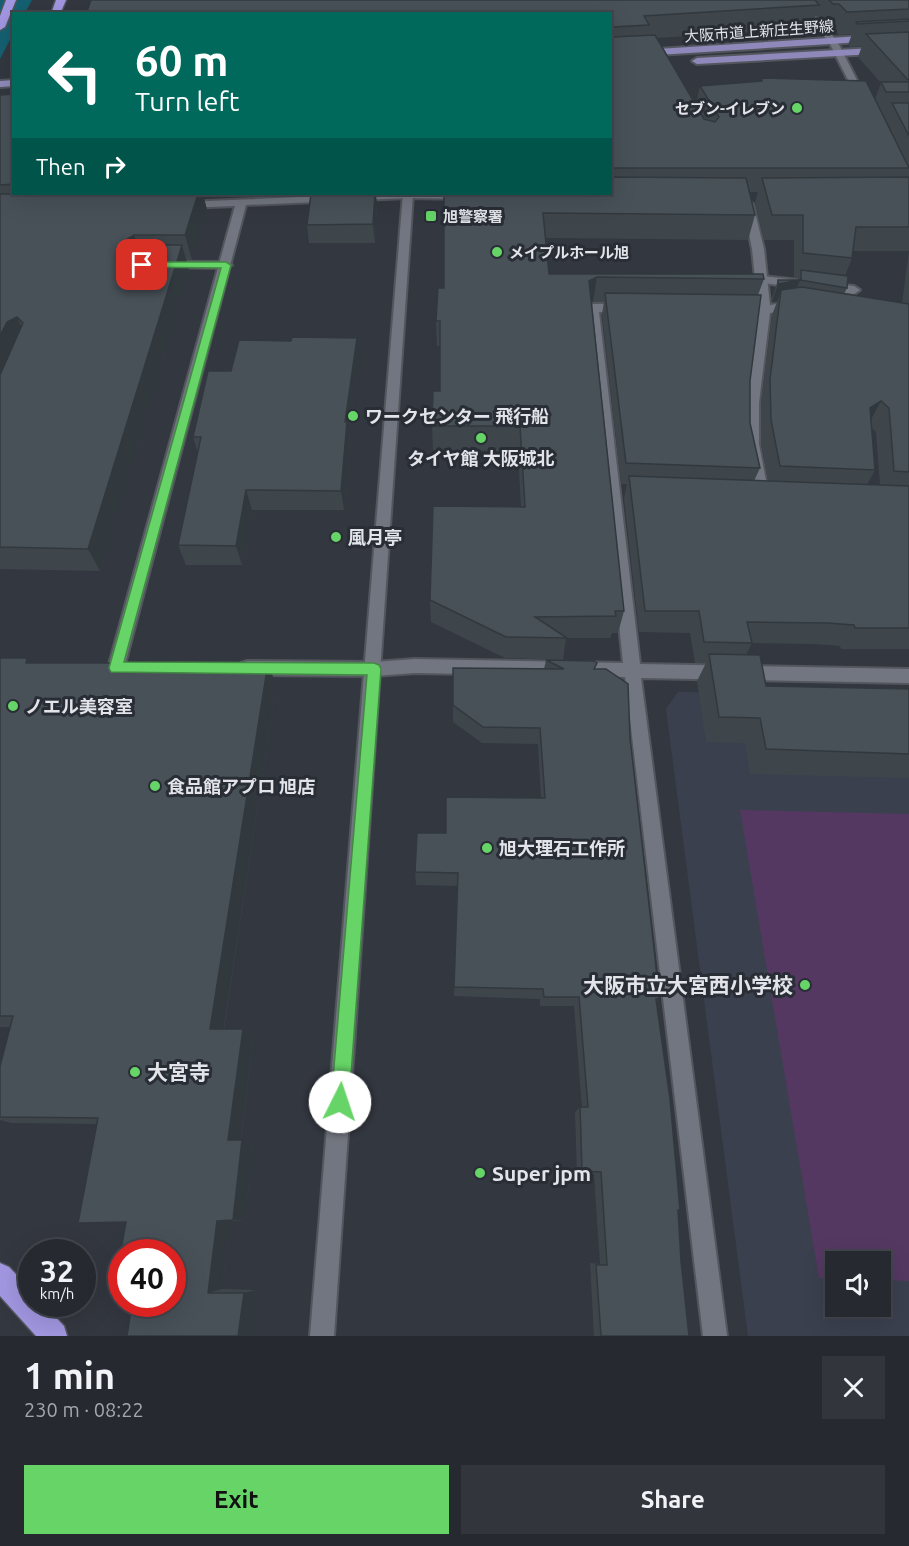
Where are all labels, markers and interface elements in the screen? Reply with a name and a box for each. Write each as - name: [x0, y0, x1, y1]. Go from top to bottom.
- street label: 大阪市道上新庄生野線: [684, 17, 834, 45]
- icon: left: [36, 36, 114, 114]
- text: 60 m: [135, 37, 229, 84]
- text: Turn left: [135, 86, 239, 116]
- place label: セブン-イレブン: [675, 100, 785, 117]
- marker: セブン-イレブン: [790, 101, 804, 115]
- icon: right: [98, 150, 131, 183]
- text: Then: [36, 154, 86, 179]
- place label: 旭警察署: [443, 208, 503, 225]
- marker: 旭警察署: [424, 209, 438, 223]
- pin: [116, 239, 167, 290]
- place label: メイプルホール旭: [509, 244, 629, 261]
- marker: メイプルホール旭: [490, 245, 504, 259]
- icon: arrive: [125, 248, 158, 281]
- place label: ワークセンター 飛行船: [365, 406, 549, 426]
- marker: ワークセンター 飛行船: [346, 409, 360, 423]
- marker: タイヤ館 大阪城北: [474, 431, 488, 445]
- place label: タイヤ館 大阪城北: [407, 448, 555, 468]
- place label: 風月亭: [348, 527, 402, 547]
- marker: 風月亭: [329, 530, 343, 544]
- place label: ノエル美容室: [25, 696, 133, 716]
- marker: ノエル美容室: [6, 699, 20, 713]
- place label: 食品館アプロ 旭店: [167, 776, 315, 796]
- marker: 食品館アプロ 旭店: [148, 779, 162, 793]
- place label: 旭大理石工作所: [499, 838, 625, 858]
- marker: 旭大理石工作所: [480, 841, 494, 855]
- place label: 大阪市立大宮西小学校: [583, 973, 793, 997]
- marker: 大阪市立大宮西小学校: [798, 978, 812, 992]
- place label: 大宮寺: [147, 1060, 210, 1084]
- marker: 大宮寺: [128, 1065, 142, 1079]
- position arrow: [308, 1070, 372, 1134]
- place label: Super jpm: [492, 1161, 591, 1185]
- marker: Super jpm: [473, 1166, 487, 1180]
- speed limit sign: 40: [108, 1239, 186, 1317]
- map controls: [825, 1251, 891, 1317]
- button: sound: [825, 1251, 891, 1317]
- text: 32: [40, 1254, 74, 1288]
- text: km/h: [40, 1285, 74, 1302]
- text: 1 min: [24, 1355, 115, 1396]
- button: close: [822, 1356, 885, 1419]
- text: 230 m · 08:22: [24, 1398, 144, 1421]
- button: Exit: [24, 1465, 449, 1534]
- button: Share: [461, 1465, 885, 1534]

